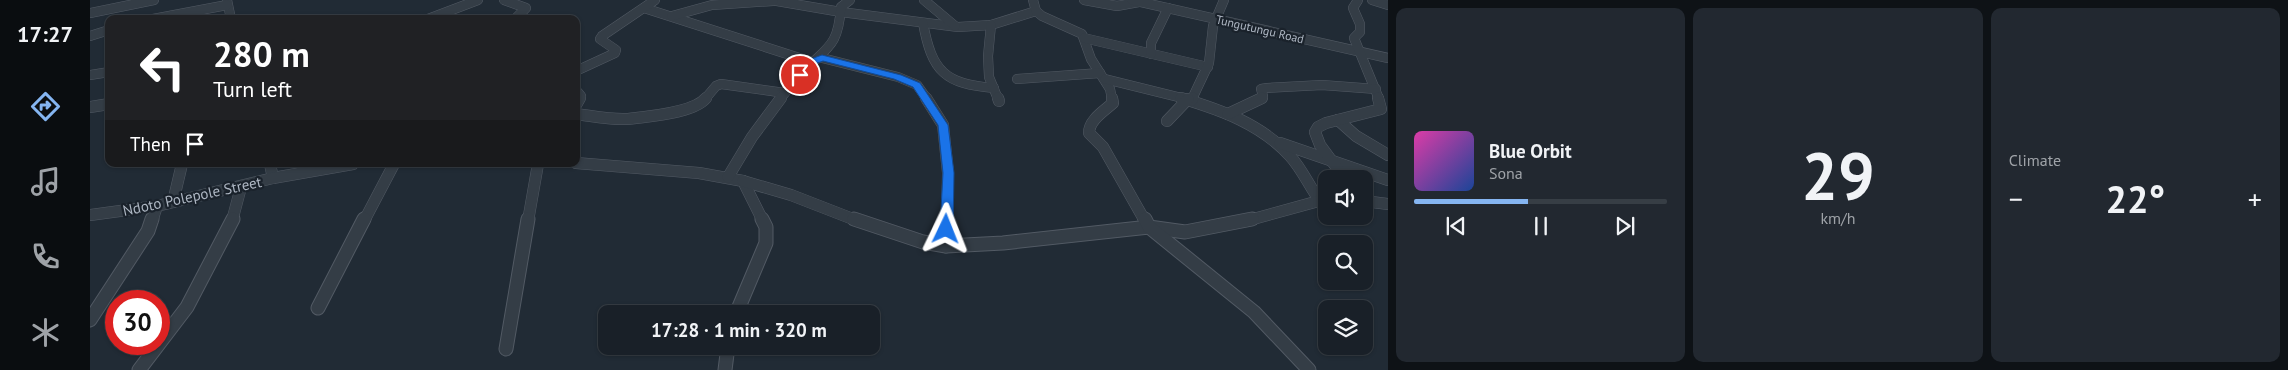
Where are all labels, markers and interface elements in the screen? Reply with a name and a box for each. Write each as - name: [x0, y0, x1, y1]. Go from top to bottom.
- street label: Tungutungu Road: [1214, 12, 1306, 46]
- text: 17:27: [17, 20, 73, 48]
- text: 280 m: [213, 31, 310, 77]
- icon: left: [130, 35, 195, 100]
- pin: [779, 54, 821, 96]
- icon: arrive: [786, 61, 814, 89]
- text: Turn left: [213, 75, 292, 103]
- icon: directions: [28, 89, 63, 124]
- icon: arrive: [181, 130, 209, 158]
- text: Then: [130, 132, 171, 156]
- text: 29: [1801, 133, 1875, 217]
- text: Blue Orbit: [1489, 139, 1572, 163]
- text: Climate: [2009, 150, 2061, 170]
- text: Sona: [1489, 163, 1523, 183]
- icon: music: [28, 164, 63, 199]
- map controls: [1318, 170, 1373, 355]
- button: sound: [1318, 170, 1373, 225]
- street label: Ndoto Polepole Street: [121, 172, 263, 220]
- text: 22°: [2105, 174, 2165, 223]
- text: −: [2009, 180, 2023, 217]
- text: +: [2248, 180, 2262, 217]
- position arrow: [919, 202, 971, 254]
- text: km/h: [1820, 208, 1856, 228]
- icon: previous: [1442, 212, 1470, 240]
- icon: pause: [1527, 212, 1555, 240]
- icon: next: [1611, 212, 1639, 240]
- button: search: [1318, 235, 1373, 290]
- icon: phone: [28, 239, 63, 274]
- speed limit sign: 30: [105, 290, 170, 355]
- button: layers: [1318, 300, 1373, 355]
- icon: climate: [28, 315, 63, 350]
- text: 17:28 · 1 min · 320 m: [651, 318, 827, 342]

